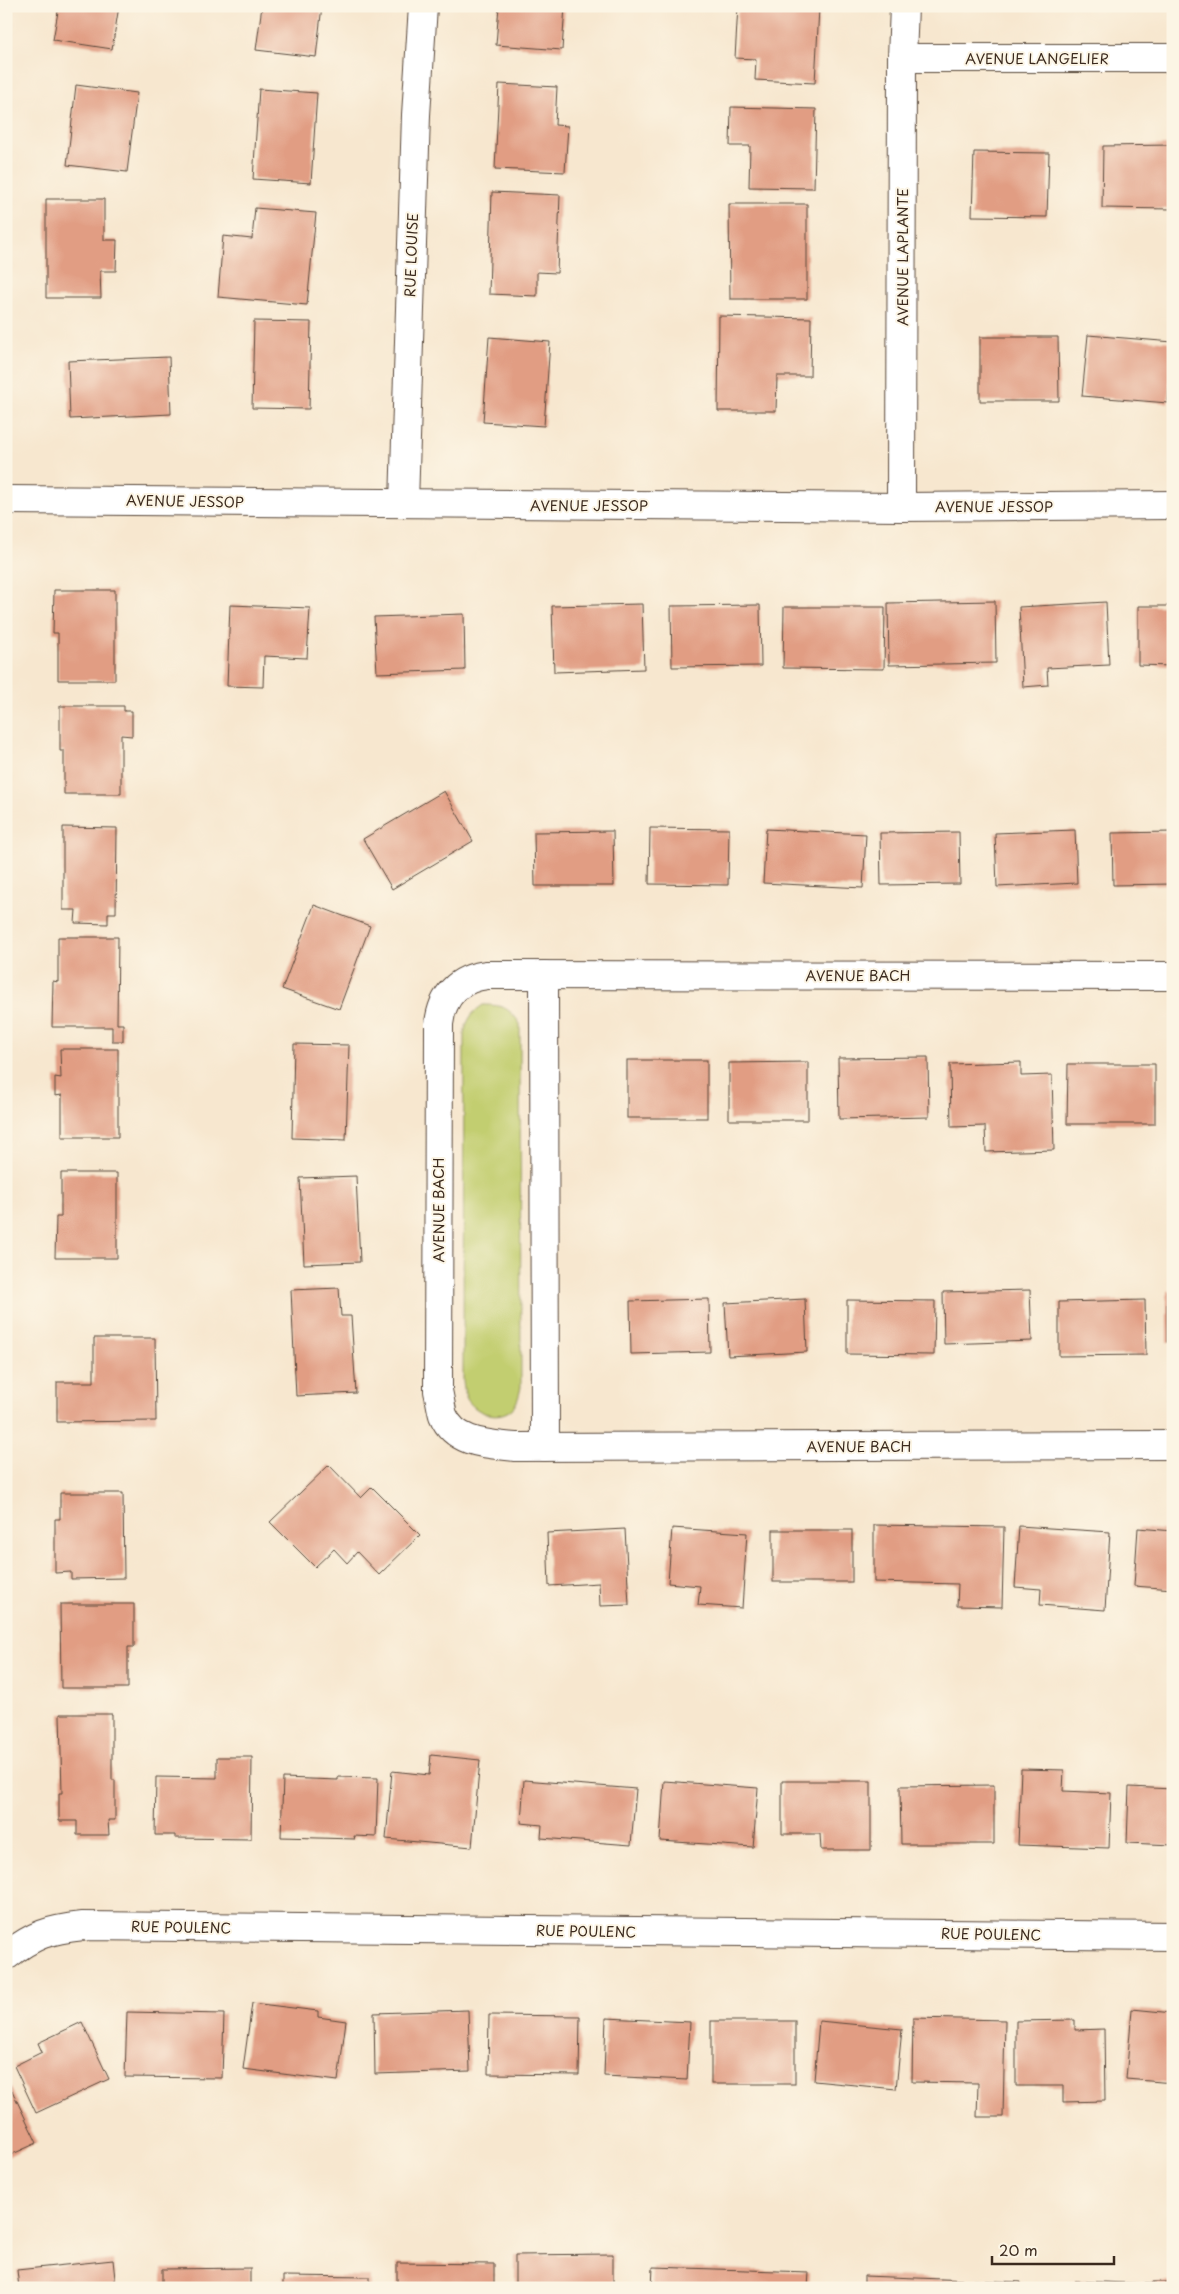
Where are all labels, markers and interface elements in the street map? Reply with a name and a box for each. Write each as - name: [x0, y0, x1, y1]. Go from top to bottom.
- street label: AVENUE LANGELIER: [965, 48, 1109, 69]
- street label: AVENUE LAPLANTE: [892, 188, 913, 326]
- street label: RUE LOUISE: [399, 212, 423, 298]
- street label: AVENUE JESSOP: [126, 489, 244, 513]
- street label: AVENUE JESSOP: [530, 495, 648, 516]
- street label: AVENUE JESSOP: [935, 496, 1053, 517]
- street label: AVENUE BACH: [806, 965, 910, 986]
- street label: AVENUE BACH: [428, 1158, 449, 1262]
- street label: AVENUE BACH: [807, 1436, 911, 1457]
- street label: RUE POULENC: [131, 1916, 231, 1938]
- street label: RUE POULENC: [536, 1920, 636, 1942]
- street label: RUE POULENC: [941, 1923, 1041, 1945]
- scale bar: [992, 2234, 1114, 2266]
- text: 20 m: [999, 2238, 1038, 2261]

